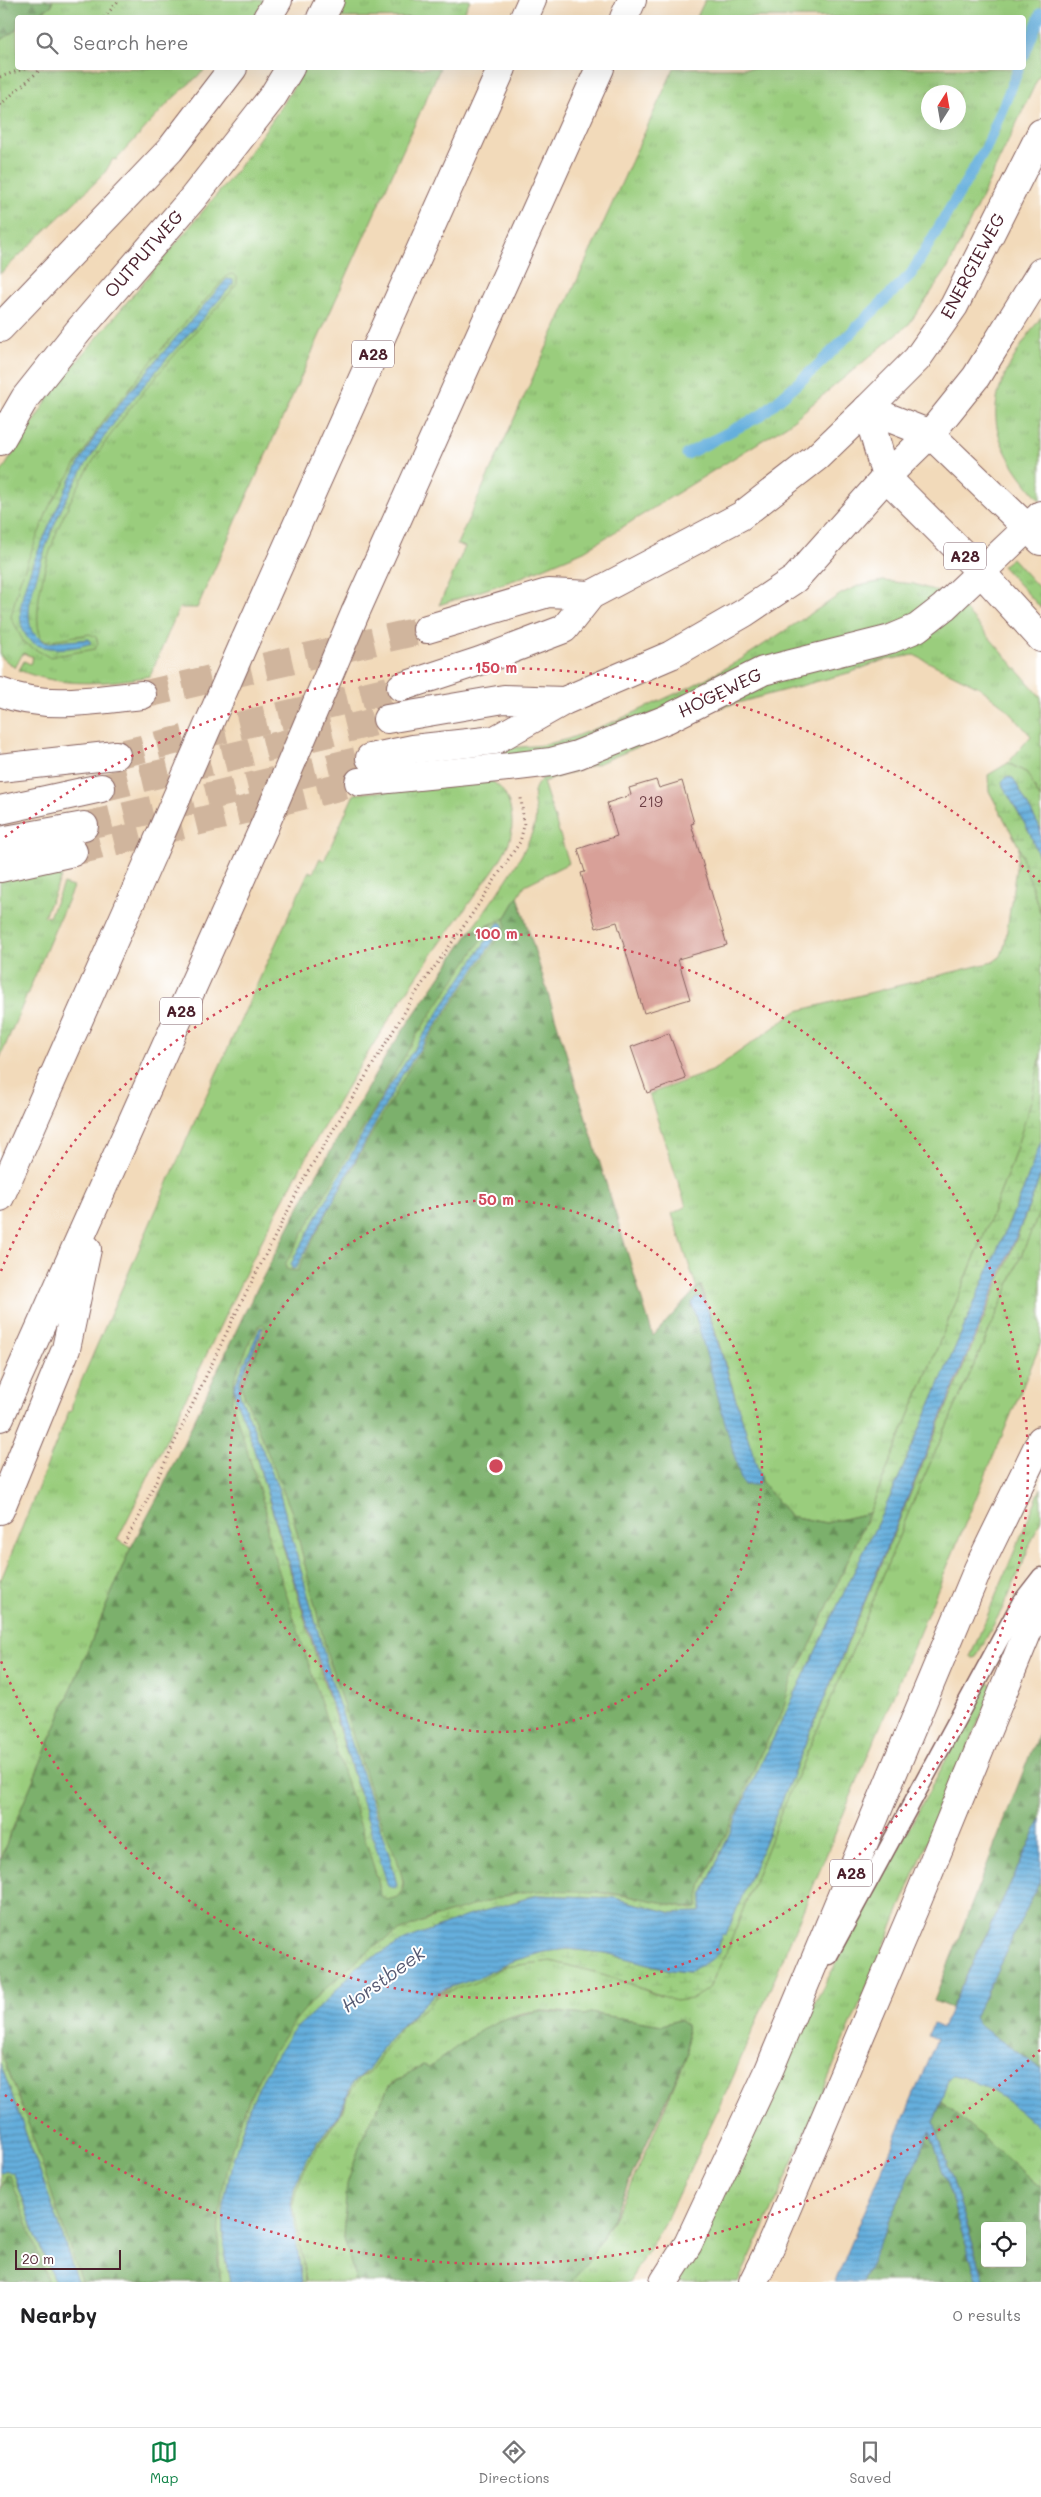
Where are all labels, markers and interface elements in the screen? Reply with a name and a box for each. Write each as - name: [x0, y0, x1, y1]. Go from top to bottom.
- search box: [15, 15, 1026, 70]
- icon: search: [33, 29, 61, 57]
- text: Search here: [73, 30, 189, 55]
- north arrow: [921, 85, 966, 130]
- street label: OUTPUTWEG: [99, 204, 188, 302]
- street label: ENERGIEWEG: [934, 208, 1010, 323]
- road number: A28: [352, 340, 394, 368]
- road number: A28: [944, 542, 986, 570]
- text: 150 m: [475, 657, 517, 677]
- street label: HOGEWEG: [674, 662, 765, 723]
- house number: 219: [639, 791, 663, 811]
- text: 100 m: [474, 923, 518, 943]
- road number: A28: [160, 998, 202, 1024]
- text: 50 m: [478, 1189, 514, 1209]
- centre of rings: [487, 1457, 505, 1475]
- road number: A28: [830, 1860, 872, 1886]
- water label: Horstbeek: [336, 1939, 430, 2017]
- map controls: [981, 2222, 1026, 2267]
- button: locate: [981, 2222, 1026, 2267]
- scale bar: [15, 2247, 121, 2270]
- text: 20 m: [22, 2249, 54, 2268]
- text: Nearby: [20, 2301, 97, 2328]
- text: 0 results: [953, 2304, 1021, 2325]
- tab: Map: [150, 2438, 178, 2487]
- tab: Directions: [478, 2438, 550, 2487]
- tab: Saved: [849, 2438, 891, 2487]

